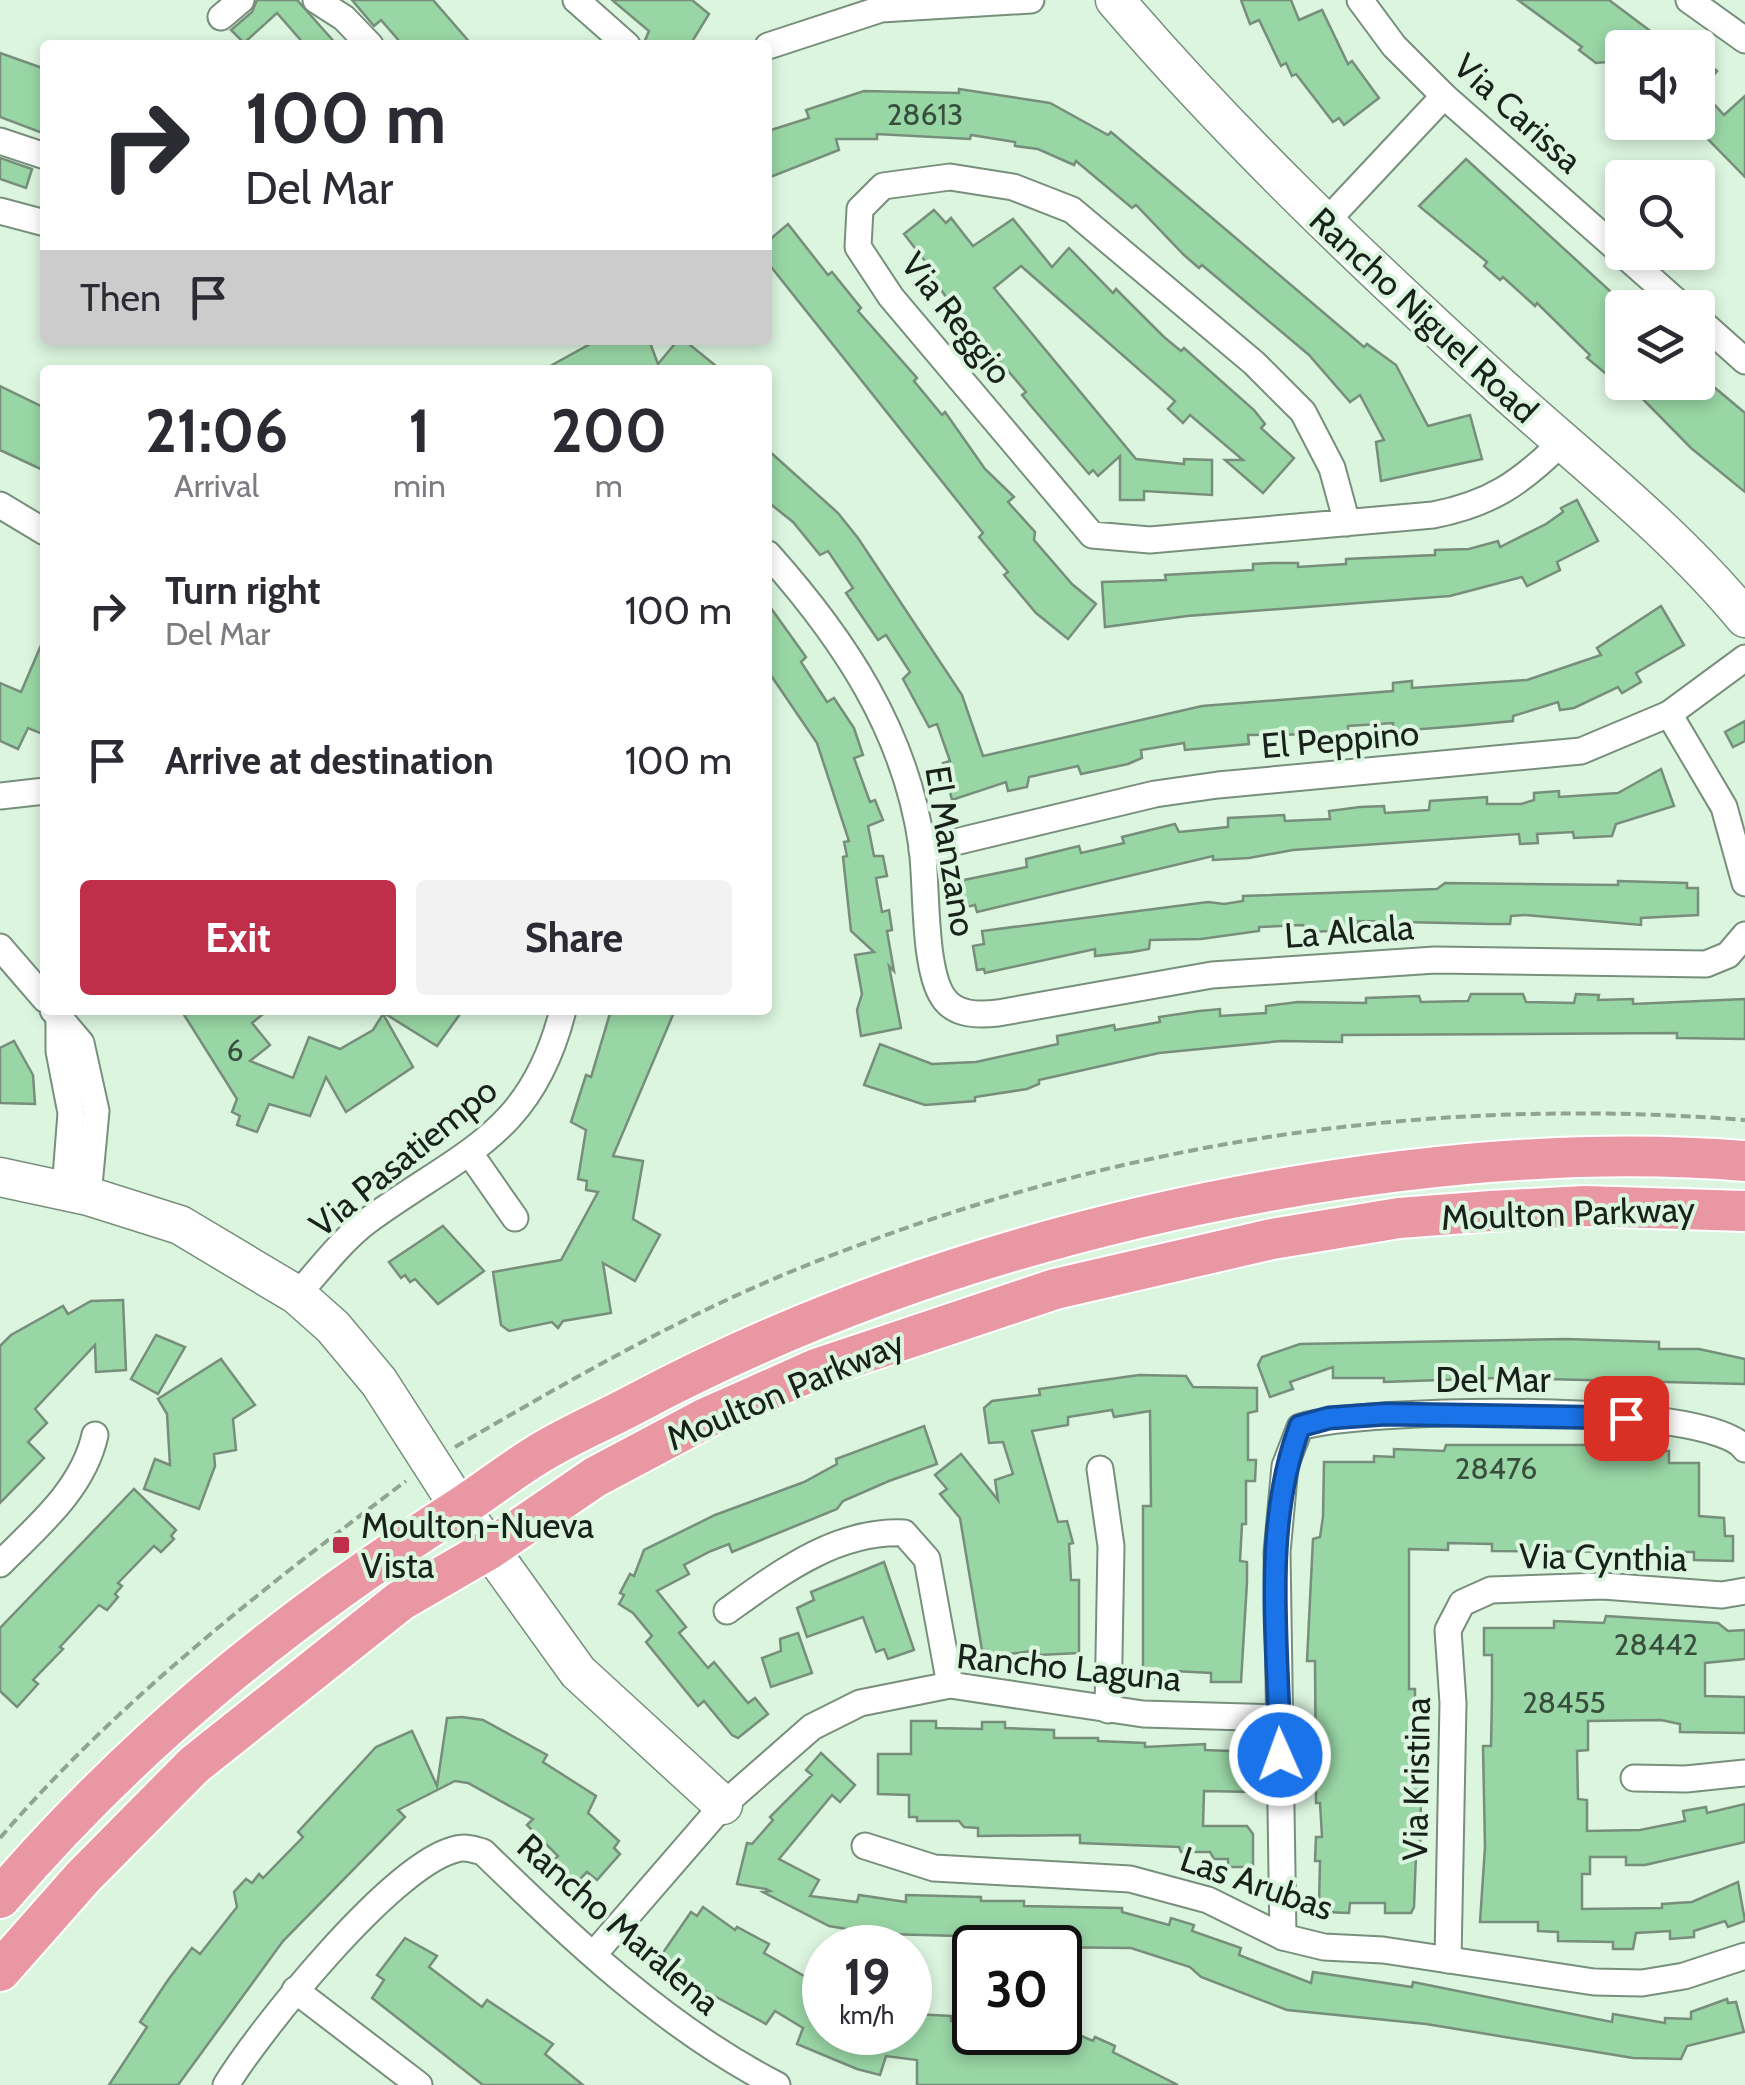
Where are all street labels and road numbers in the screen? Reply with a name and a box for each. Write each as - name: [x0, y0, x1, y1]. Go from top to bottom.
- street label: Via Carissa: [1445, 44, 1591, 182]
- street label: Rancho Niguel Road: [1301, 198, 1547, 432]
- street label: Via Reggio: [892, 243, 1022, 393]
- street label: El Peppino: [1259, 711, 1421, 767]
- street label: El Manzano: [916, 763, 986, 939]
- street label: La Alcala: [1283, 905, 1415, 957]
- street label: Via Pasatiempo: [301, 1068, 505, 1246]
- street label: Moulton Parkway: [1440, 1187, 1696, 1239]
- street label: Moulton Parkway: [660, 1320, 911, 1459]
- street label: Del Mar: [1435, 1358, 1551, 1401]
- street label: Via Cynthia: [1519, 1534, 1688, 1580]
- street label: Rancho Laguna: [954, 1634, 1184, 1700]
- street label: Via Kristina: [1393, 1697, 1439, 1861]
- street label: Rancho Maralena: [509, 1824, 729, 2024]
- street label: Las Arubas: [1175, 1837, 1339, 1929]

